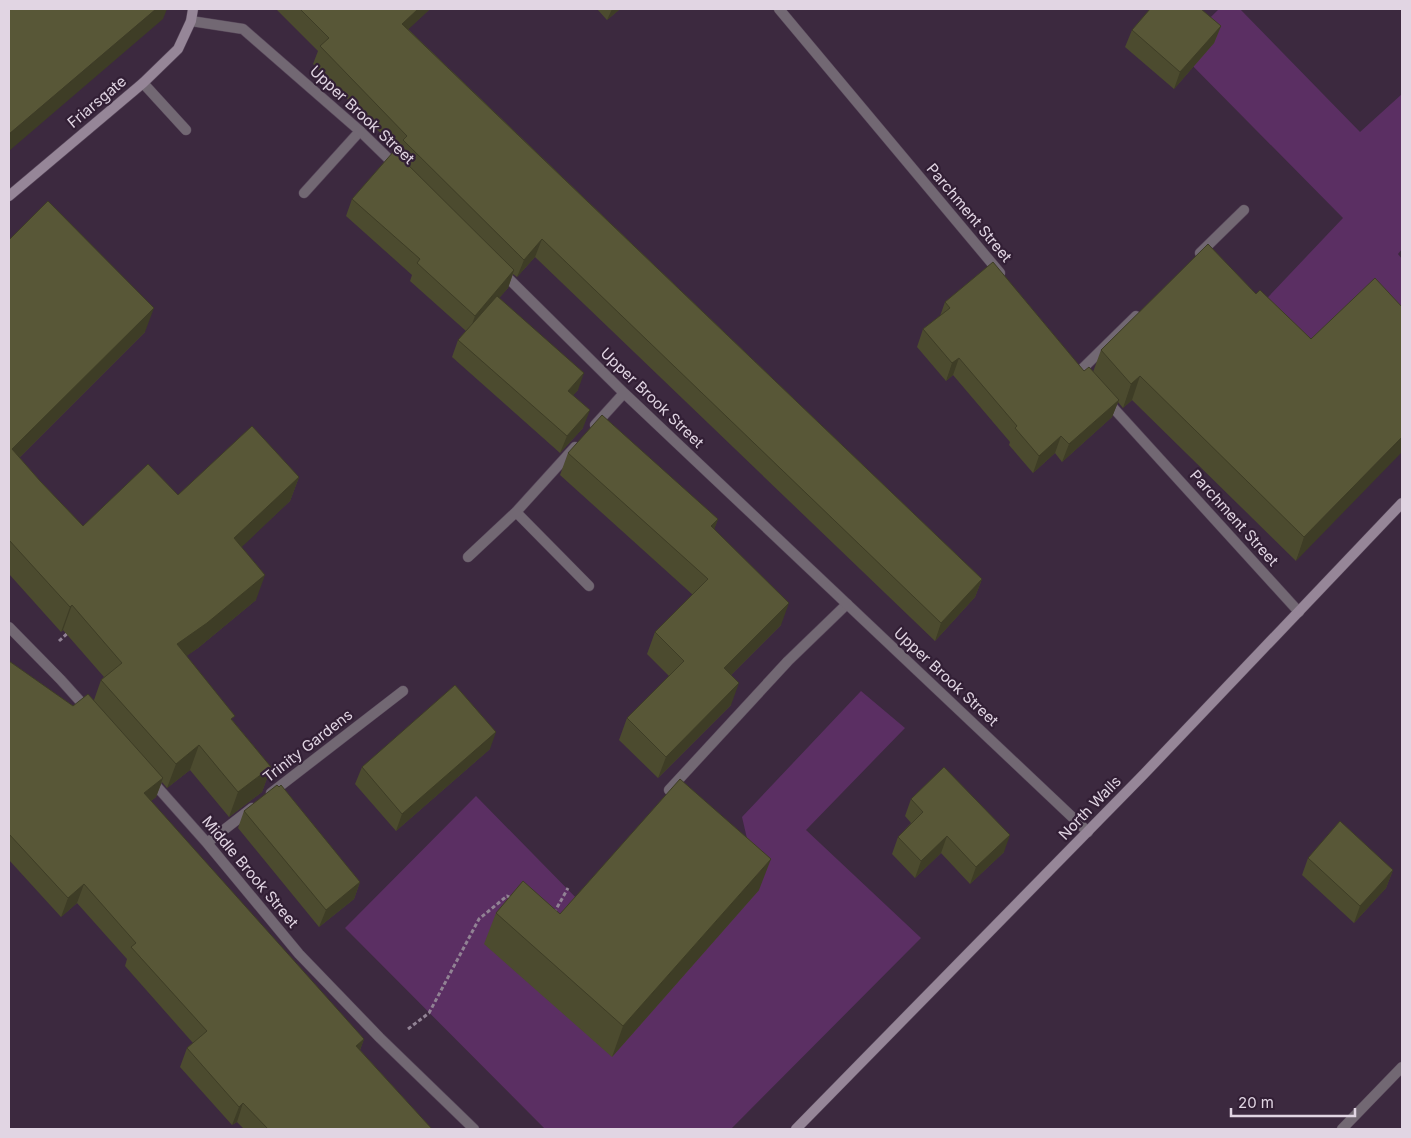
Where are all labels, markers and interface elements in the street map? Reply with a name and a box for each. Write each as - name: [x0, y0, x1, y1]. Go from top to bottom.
- street label: Upper Brook Street: [306, 61, 419, 168]
- street label: Friarsgate: [63, 72, 130, 132]
- street label: Parchment Street: [923, 159, 1016, 266]
- street label: Upper Brook Street: [597, 344, 708, 452]
- street label: Parchment Street: [1186, 466, 1283, 570]
- street label: Upper Brook Street: [890, 623, 1003, 730]
- street label: Trinity Gardens: [259, 705, 356, 786]
- street label: North Walls: [1054, 772, 1125, 844]
- street label: Middle Brook Street: [198, 812, 303, 932]
- scale bar: [1231, 1086, 1355, 1118]
- text: 20 m: [1238, 1093, 1274, 1112]

